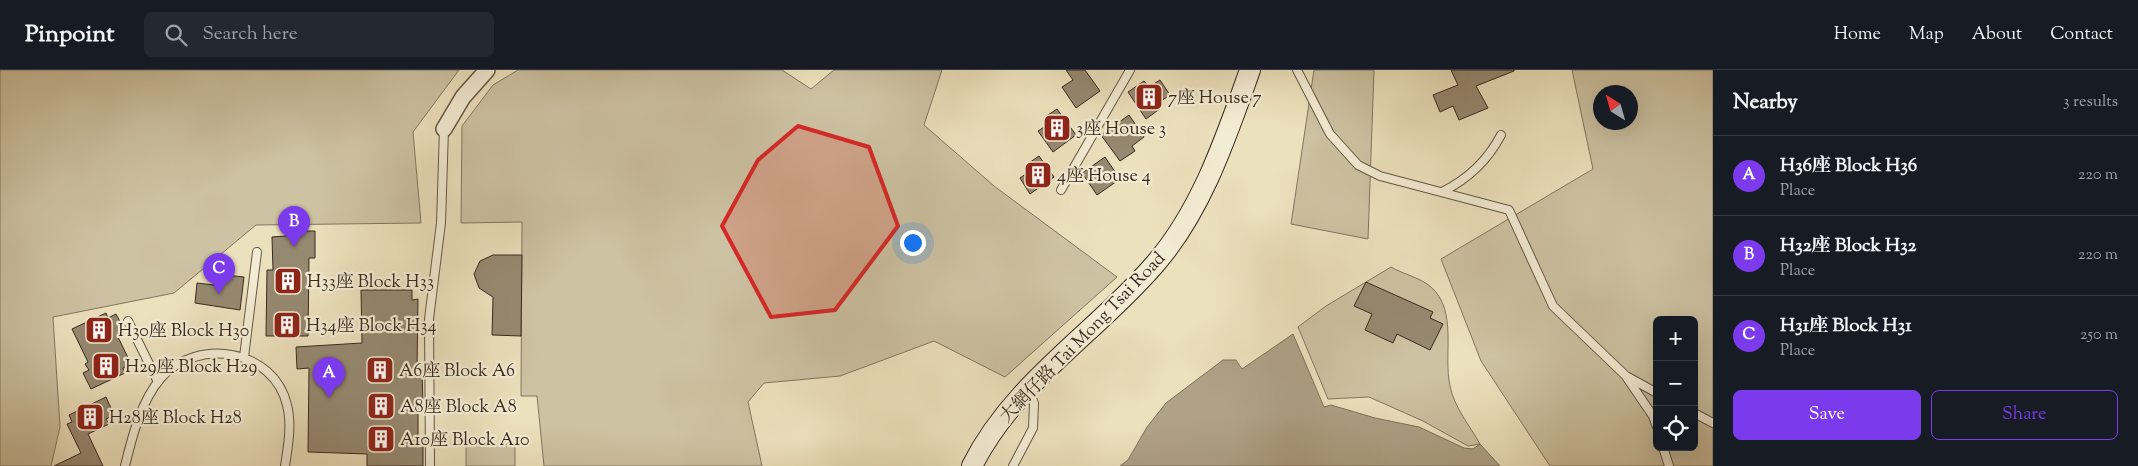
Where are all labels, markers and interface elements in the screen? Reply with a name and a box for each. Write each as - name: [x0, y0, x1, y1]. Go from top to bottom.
- search box: [144, 12, 494, 57]
- text: Pinpoint: [25, 18, 114, 52]
- icon: search: [162, 21, 190, 49]
- text: Search here: [202, 21, 298, 48]
- text: Home: [1834, 22, 1881, 48]
- text: Map: [1909, 22, 1944, 48]
- text: About: [1972, 22, 2022, 48]
- text: Contact: [2050, 22, 2113, 48]
- building icon: 7座 House 7: [1134, 82, 1164, 112]
- north arrow: [1593, 85, 1638, 130]
- place label: 7座 House 7: [1168, 86, 1262, 112]
- text: Nearby: [1733, 88, 1798, 118]
- text: 3 results: [2063, 91, 2118, 114]
- building icon: 3座 House 3: [1042, 113, 1072, 143]
- place label: 3座 House 3: [1076, 117, 1166, 143]
- text: H36座 Block H36: [1780, 153, 1917, 180]
- building icon: 4座 House 4: [1023, 160, 1053, 190]
- place label: 4座 House 4: [1057, 164, 1151, 190]
- text: A: [1743, 164, 1756, 187]
- text: 220 m: [2078, 164, 2118, 187]
- text: Place: [1780, 180, 1815, 203]
- pin: B: [278, 206, 310, 247]
- your location: [900, 230, 926, 256]
- text: H32座 Block H32: [1780, 233, 1917, 260]
- text: B: [1744, 244, 1754, 267]
- text: 220 m: [2078, 244, 2118, 267]
- street label: 大網仔路 Tai Mong Tsai Road: [994, 247, 1172, 430]
- pin: C: [203, 253, 235, 294]
- text: Place: [1780, 260, 1815, 283]
- building icon: H33座 Block H33: [273, 266, 303, 296]
- place label: H33座 Block H33: [307, 270, 434, 296]
- building icon: H34座 Block H34: [272, 310, 302, 340]
- text: H31座 Block H31: [1780, 313, 1912, 340]
- place label: H34座 Block H34: [306, 314, 437, 340]
- building icon: H30座 Block H30: [84, 315, 114, 345]
- map controls: [1653, 316, 1698, 451]
- button: +: [1653, 316, 1698, 361]
- place label: H30座 Block H30: [118, 319, 249, 345]
- text: C: [1743, 324, 1755, 347]
- text: 250 m: [2080, 324, 2118, 347]
- text: Place: [1780, 340, 1815, 363]
- building icon: H29座 Block H29: [91, 351, 121, 381]
- place label: H29座 Block H29: [125, 355, 258, 381]
- building icon: A6座 Block A6: [365, 355, 395, 385]
- pin: A: [313, 357, 345, 398]
- place label: A6座 Block A6: [399, 359, 515, 385]
- button: −: [1653, 361, 1698, 406]
- button: Save: [1733, 390, 1921, 440]
- button: Share: [1931, 390, 2118, 440]
- building icon: A8座 Block A8: [366, 391, 396, 421]
- place label: A8座 Block A8: [400, 395, 517, 421]
- building icon: H28座 Block H28: [75, 402, 105, 432]
- place label: H28座 Block H28: [109, 406, 242, 432]
- button: locate: [1653, 406, 1698, 451]
- building icon: A10座 Block A10: [366, 424, 396, 454]
- place label: A10座 Block A10: [400, 428, 530, 454]

